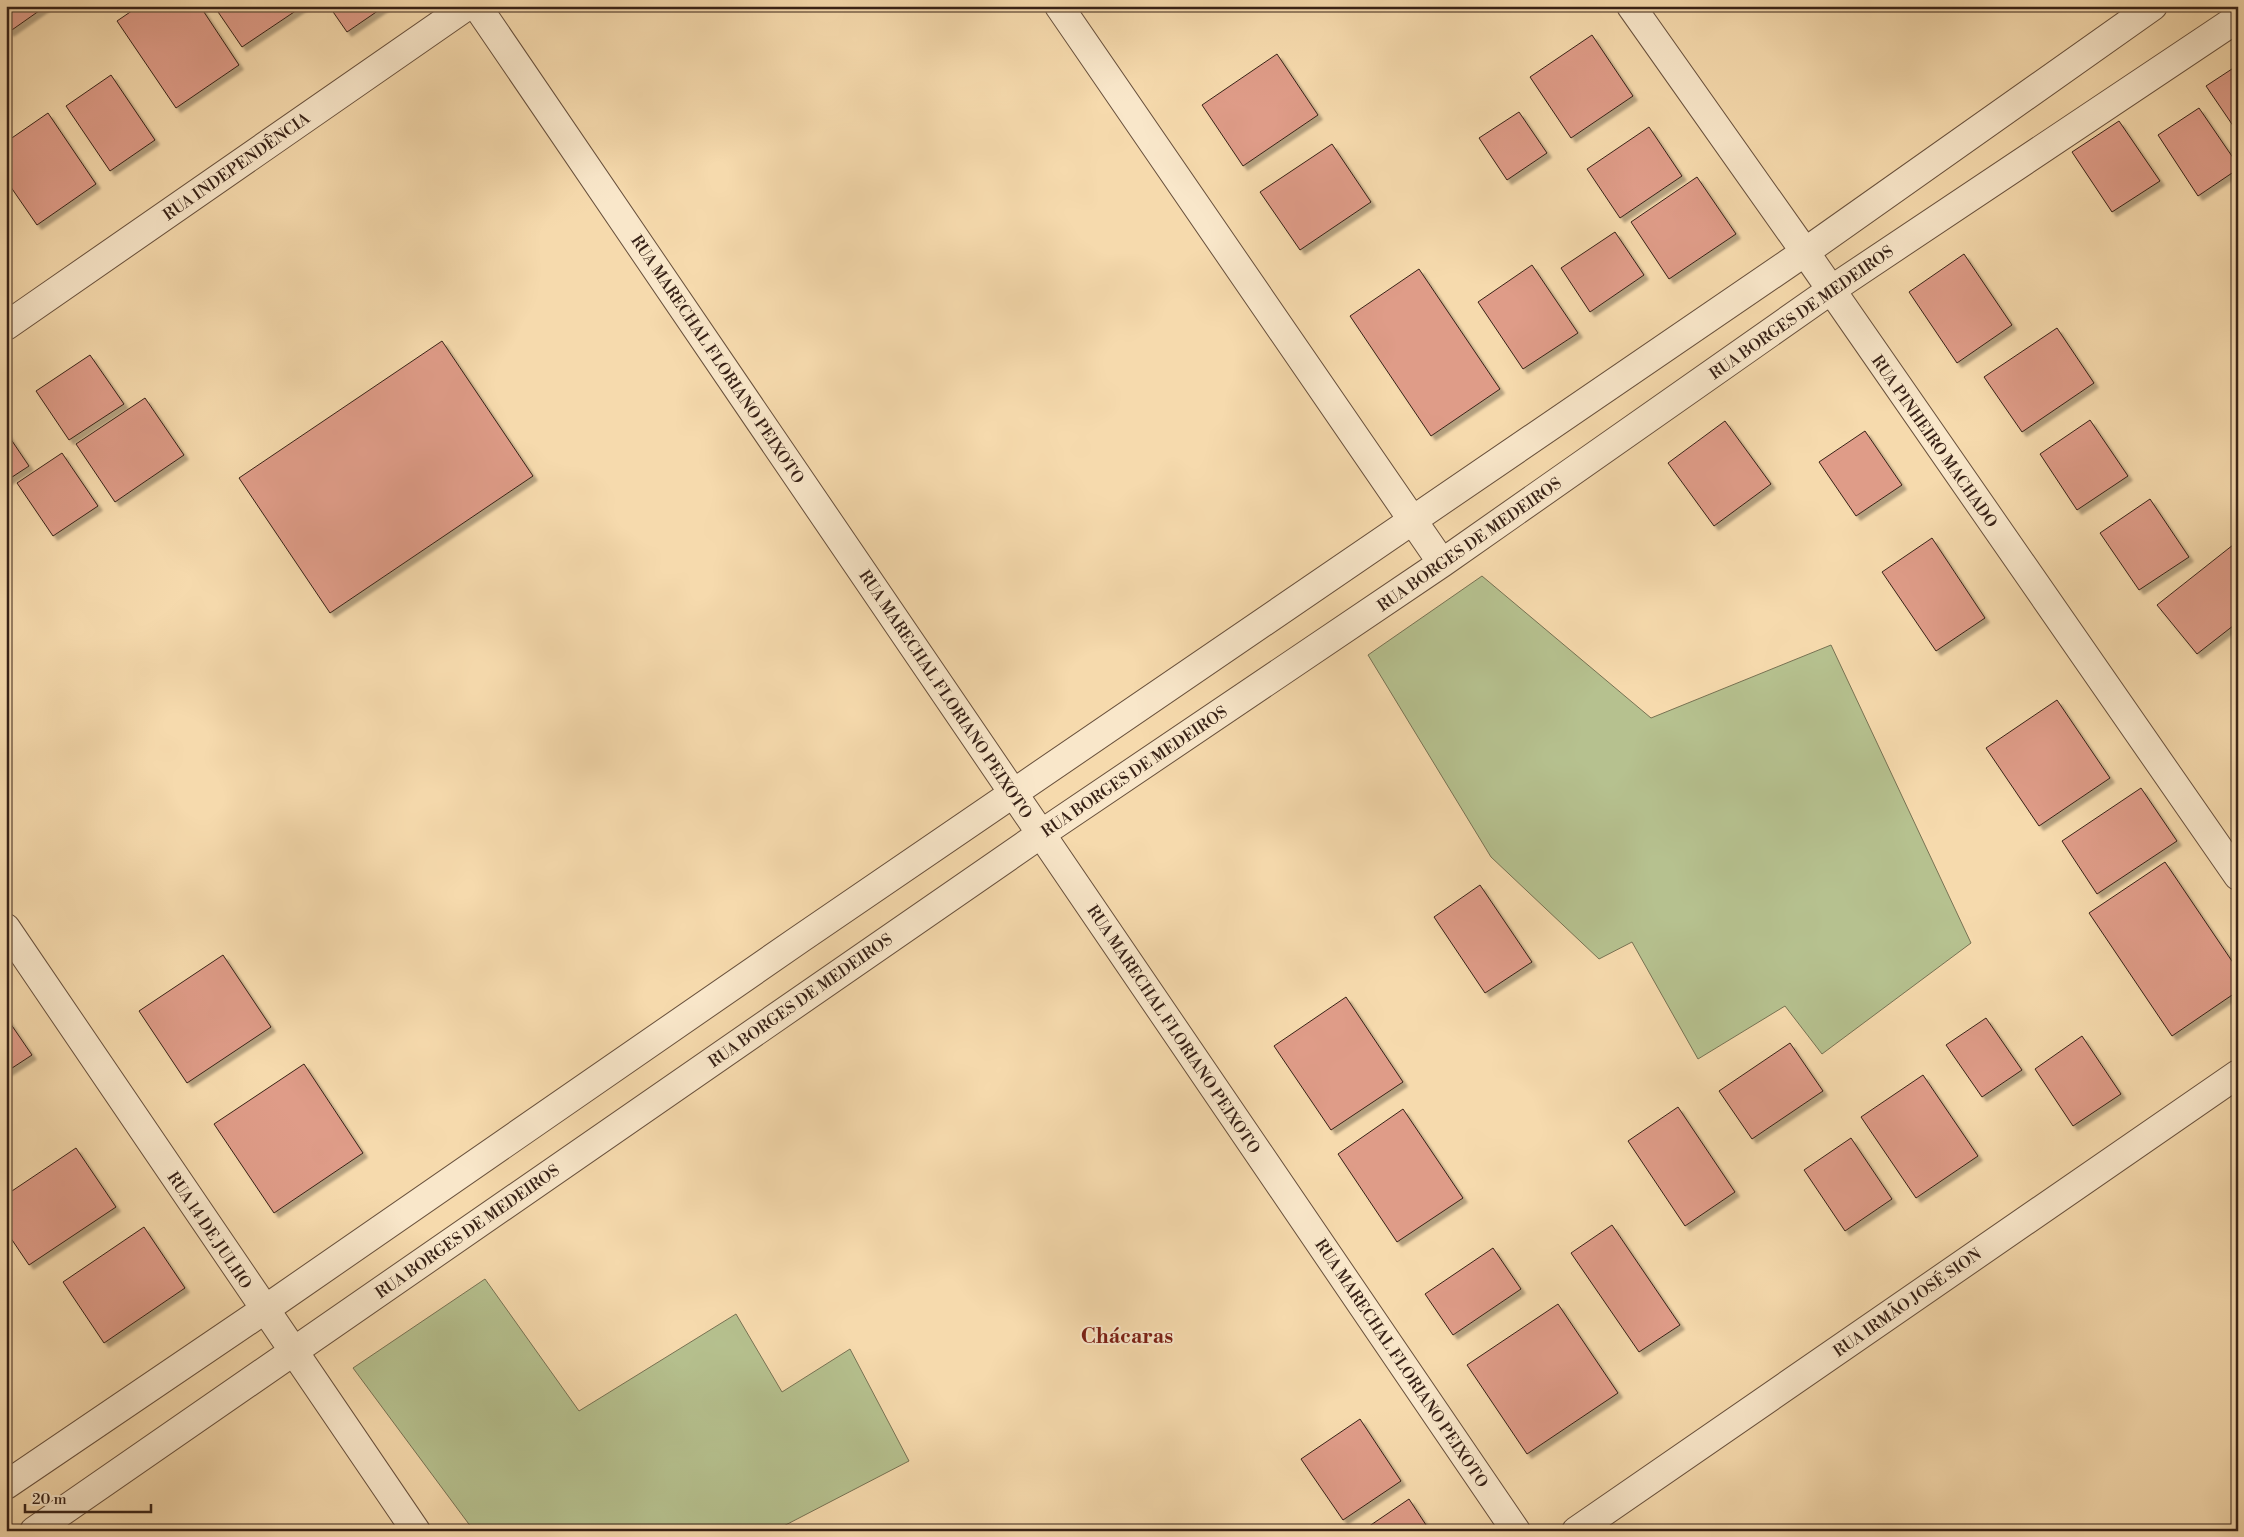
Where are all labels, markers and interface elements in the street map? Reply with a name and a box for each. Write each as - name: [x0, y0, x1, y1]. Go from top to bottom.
- street label: RUA INDEPENDÊNCIA: [158, 106, 315, 225]
- street label: RUA MARECHAL FLORIANO PEIXOTO: [626, 231, 808, 488]
- street label: RUA BORGES DE MEDEIROS: [1706, 241, 1898, 384]
- street label: RUA PINHEIRO MACHADO: [1867, 351, 2001, 532]
- street label: RUA BORGES DE MEDEIROS: [1374, 473, 1566, 616]
- street label: RUA MARECHAL FLORIANO PEIXOTO: [854, 566, 1036, 823]
- street label: RUA BORGES DE MEDEIROS: [1038, 702, 1231, 842]
- street label: RUA MARECHAL FLORIANO PEIXOTO: [1082, 901, 1264, 1158]
- street label: RUA BORGES DE MEDEIROS: [705, 929, 897, 1072]
- street label: RUA BORGES DE MEDEIROS: [372, 1160, 564, 1303]
- street label: RUA 14 DE JULHO: [163, 1168, 256, 1293]
- street label: RUA MARECHAL FLORIANO PEIXOTO: [1310, 1235, 1492, 1492]
- street label: RUA IRMÃO JOSÉ SION: [1828, 1242, 1986, 1362]
- district label: Chácaras: [1081, 1324, 1173, 1350]
- scale bar: [25, 1482, 151, 1514]
- text: 20 m: [32, 1490, 67, 1509]

